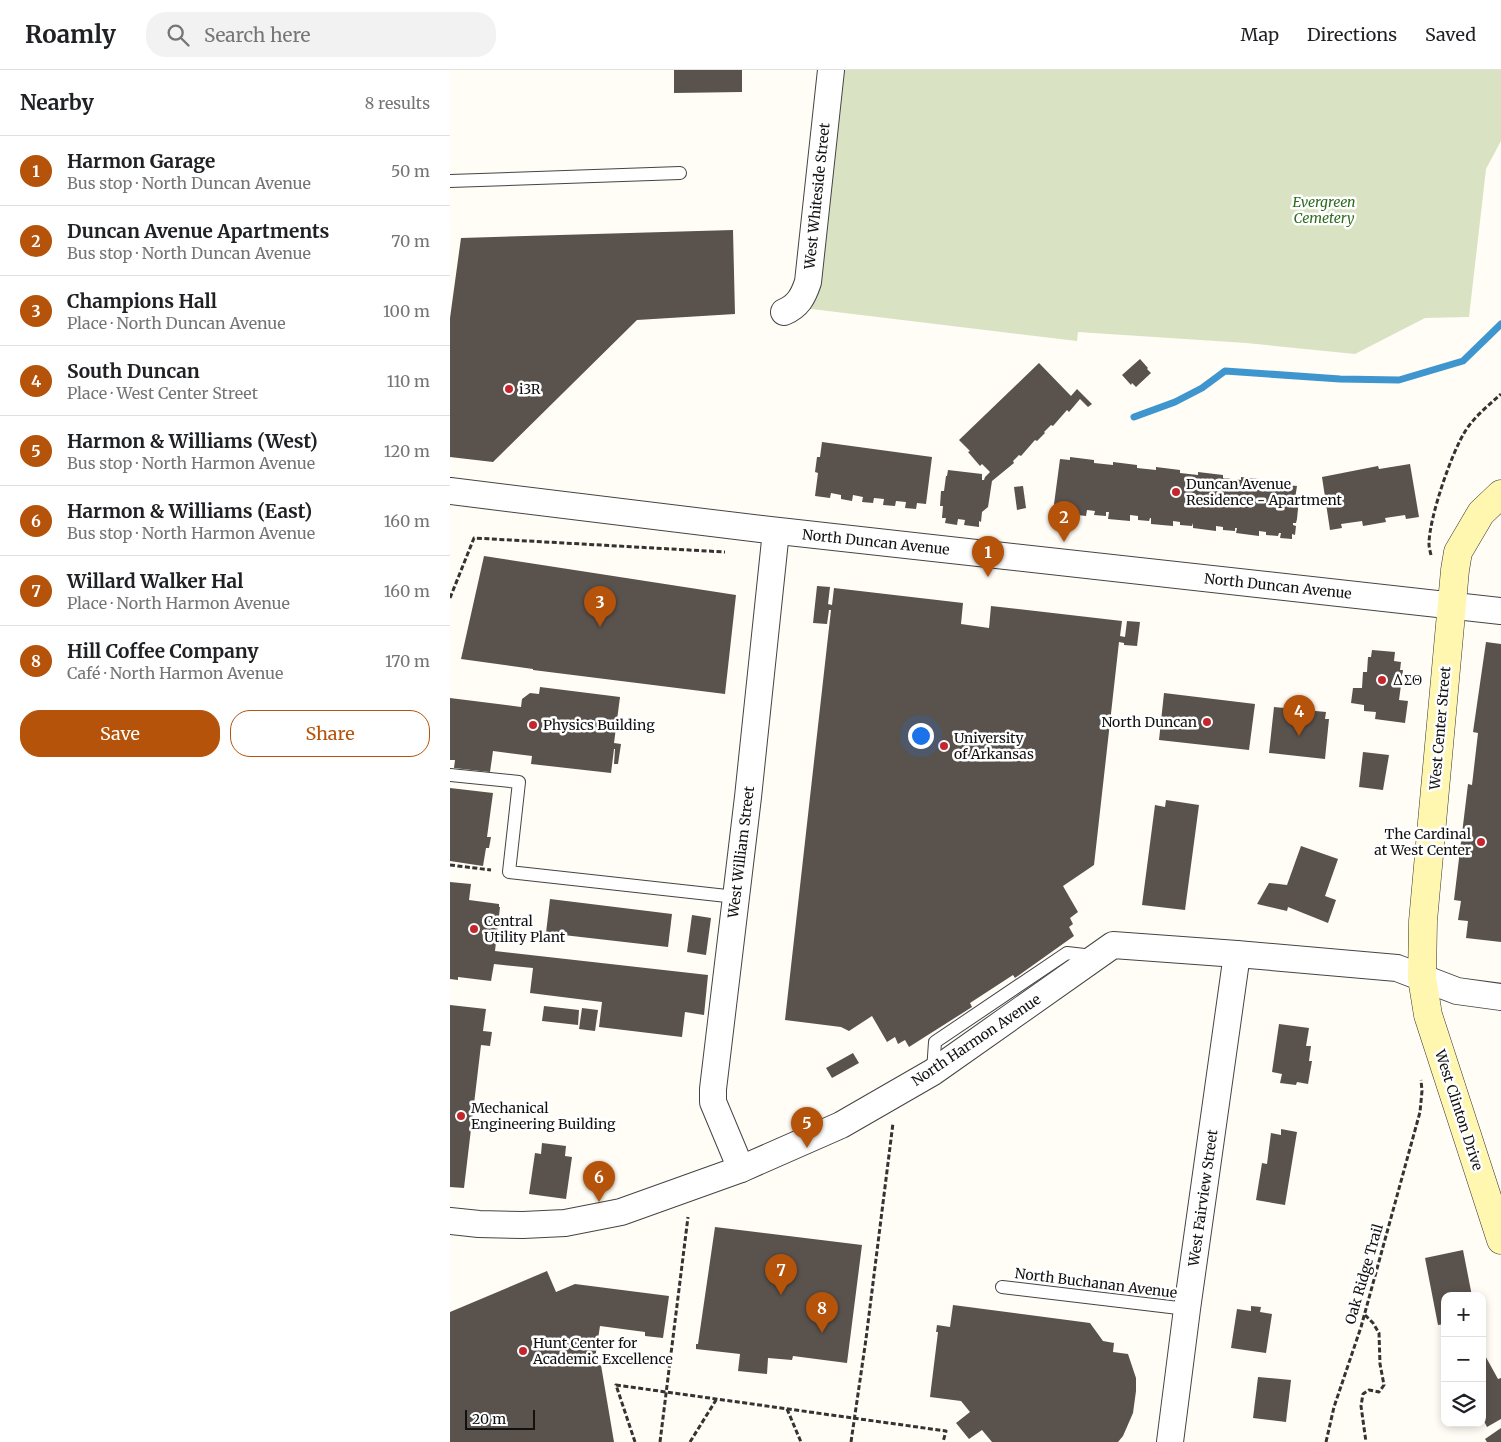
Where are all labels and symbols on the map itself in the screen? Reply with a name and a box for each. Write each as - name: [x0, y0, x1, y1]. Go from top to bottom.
- street label: West Whiteside Street: [800, 121, 834, 271]
- park label: Evergreen Cemetery: [1292, 193, 1356, 227]
- place label: i3R: [519, 380, 541, 398]
- marker: i3R: [503, 383, 515, 395]
- place label: Duncan Avenue Residence - Apartment: [1186, 475, 1343, 509]
- marker: Duncan Avenue Residence - Apartment: [1170, 486, 1182, 498]
- pin: 2: [1048, 501, 1080, 542]
- street label: North Duncan Avenue: [801, 525, 951, 559]
- pin: 1: [972, 536, 1004, 577]
- street label: North Duncan Avenue: [1203, 569, 1353, 603]
- pin: 3: [584, 586, 616, 627]
- street label: West Center Street: [1426, 665, 1454, 791]
- place label: ΔΣΘ: [1392, 671, 1422, 689]
- marker: ΔΣΘ: [1376, 674, 1388, 686]
- pin: 4: [1283, 695, 1315, 736]
- place label: North Duncan: [1101, 713, 1197, 731]
- place label: Physics Building: [543, 716, 655, 734]
- marker: North Duncan: [1201, 716, 1213, 728]
- marker: Physics Building: [527, 719, 539, 731]
- your location: [908, 723, 934, 749]
- place label: University of Arkansas: [954, 729, 1034, 763]
- marker: University of Arkansas: [938, 740, 950, 752]
- street label: West William Street: [724, 784, 758, 920]
- place label: The Cardinal at West Center: [1374, 825, 1472, 859]
- marker: The Cardinal at West Center: [1475, 836, 1487, 848]
- place label: Central Utility Plant: [484, 912, 566, 946]
- marker: Central Utility Plant: [468, 923, 480, 935]
- street label: North Harmon Avenue: [908, 990, 1044, 1090]
- street label: West Clinton Drive: [1431, 1046, 1487, 1173]
- place label: Mechanical Engineering Building: [471, 1099, 616, 1133]
- pin: 5: [791, 1107, 823, 1148]
- marker: Mechanical Engineering Building: [455, 1110, 467, 1122]
- street label: West Fairview Street: [1184, 1128, 1222, 1269]
- pin: 6: [583, 1161, 615, 1202]
- street label: Oak Ridge Trail: [1341, 1221, 1387, 1326]
- pin: 7: [765, 1254, 797, 1295]
- street label: North Buchanan Avenue: [1014, 1264, 1178, 1302]
- pin: 8: [806, 1292, 838, 1333]
- place label: Hunt Center for Academic Excellence: [532, 1334, 673, 1368]
- marker: Hunt Center for Academic Excellence: [517, 1345, 529, 1357]
- scale bar: [465, 1407, 535, 1430]

